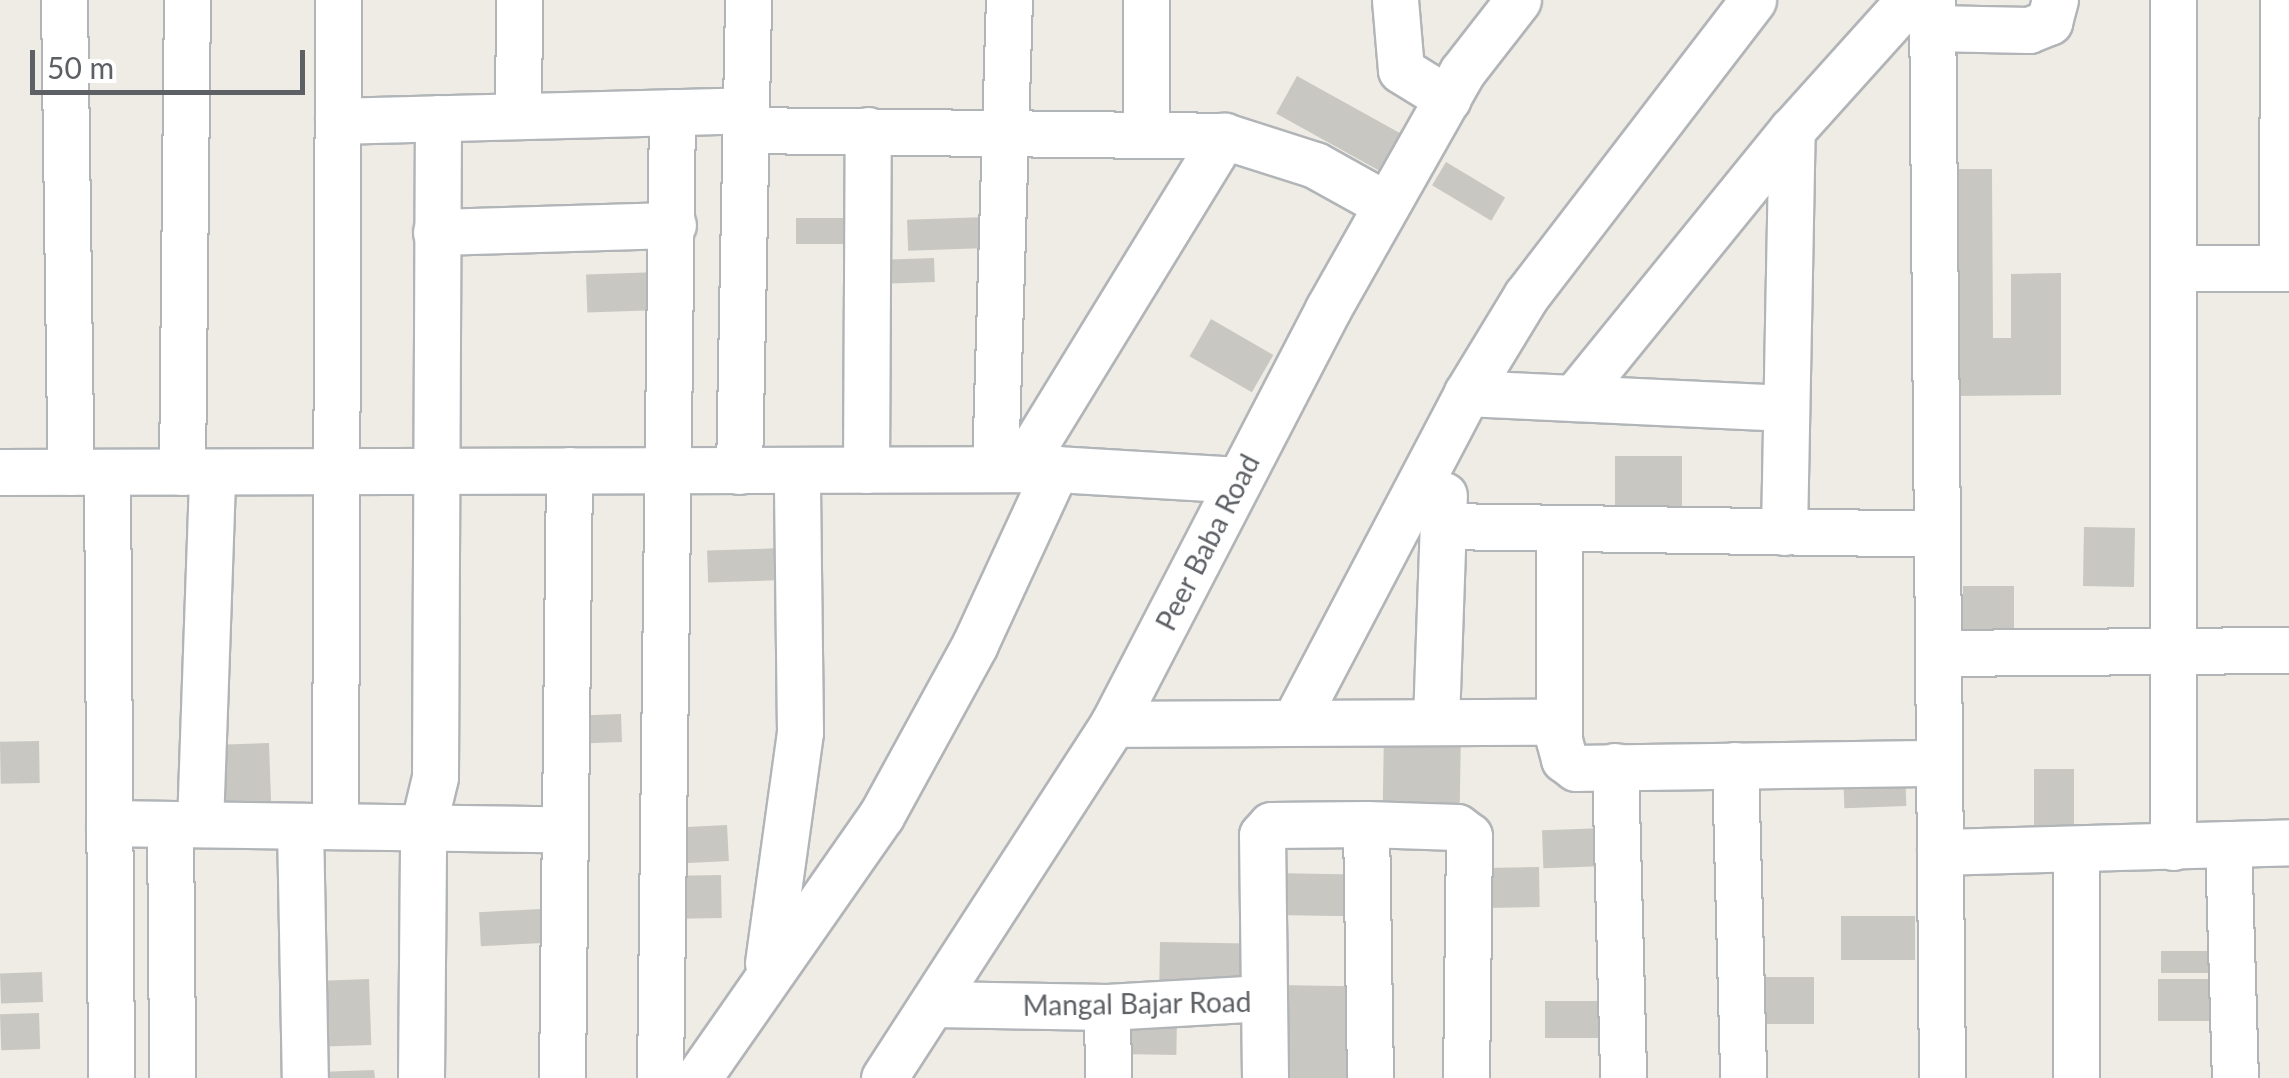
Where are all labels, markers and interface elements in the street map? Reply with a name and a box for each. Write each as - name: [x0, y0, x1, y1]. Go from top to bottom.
- scale bar: [35, 30, 310, 92]
- text: 50 m: [47, 49, 114, 85]
- street label: Peer Baba Road: [1148, 448, 1266, 636]
- street label: Mangal Bajar Road: [1022, 984, 1252, 1022]

